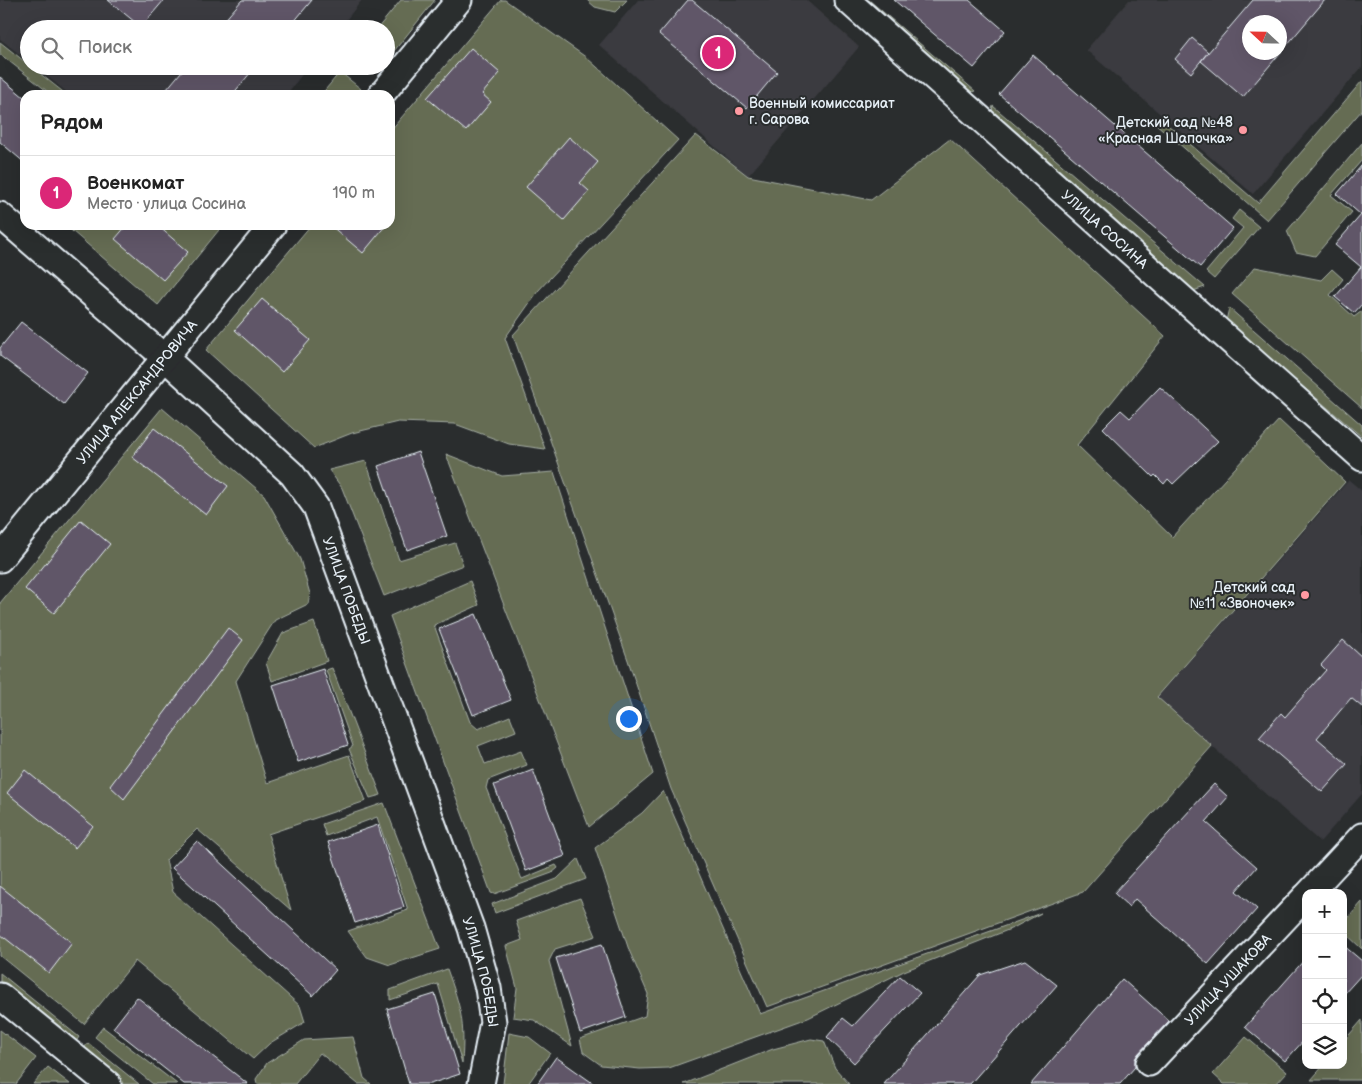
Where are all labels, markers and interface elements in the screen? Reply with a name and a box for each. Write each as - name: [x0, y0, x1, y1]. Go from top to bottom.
- north arrow: [1242, 15, 1287, 60]
- search box: [20, 20, 395, 75]
- icon: search: [38, 34, 66, 62]
- pin: 1: [702, 34, 734, 72]
- text: Поиск: [78, 36, 132, 59]
- place label: Военный комиссариат г. Сарова: [749, 95, 895, 128]
- marker: Военный комиссариат г. Сарова: [733, 105, 745, 117]
- text: Рядом: [40, 110, 103, 135]
- place label: Детский сад №48 «Красная Шапочка»: [1098, 114, 1233, 147]
- marker: Детский сад №48 «Красная Шапочка»: [1237, 124, 1249, 136]
- text: Военкомат: [87, 172, 184, 195]
- text: 1: [53, 184, 59, 203]
- text: 190 m: [333, 184, 375, 203]
- street label: УЛИЦА СОСИНА: [1058, 186, 1152, 272]
- text: Место · улица Сосина: [87, 195, 246, 214]
- street label: УЛИЦА АЛЕКСАНДРОВИЧА: [73, 316, 201, 467]
- street label: УЛИЦА ПОБЕДЫ: [319, 534, 374, 646]
- place label: Детский сад №11 «Звоночек»: [1190, 579, 1295, 612]
- marker: Детский сад №11 «Звоночек»: [1299, 589, 1311, 601]
- your location: [616, 706, 642, 732]
- map controls: [1302, 889, 1347, 1069]
- button: +: [1302, 889, 1347, 934]
- street label: УЛИЦА ПОБЕДЫ: [459, 914, 502, 1028]
- street label: УЛИЦА УШАКОВА: [1181, 930, 1275, 1028]
- button: −: [1302, 934, 1347, 979]
- button: locate: [1302, 979, 1347, 1024]
- button: layers: [1302, 1024, 1347, 1069]

